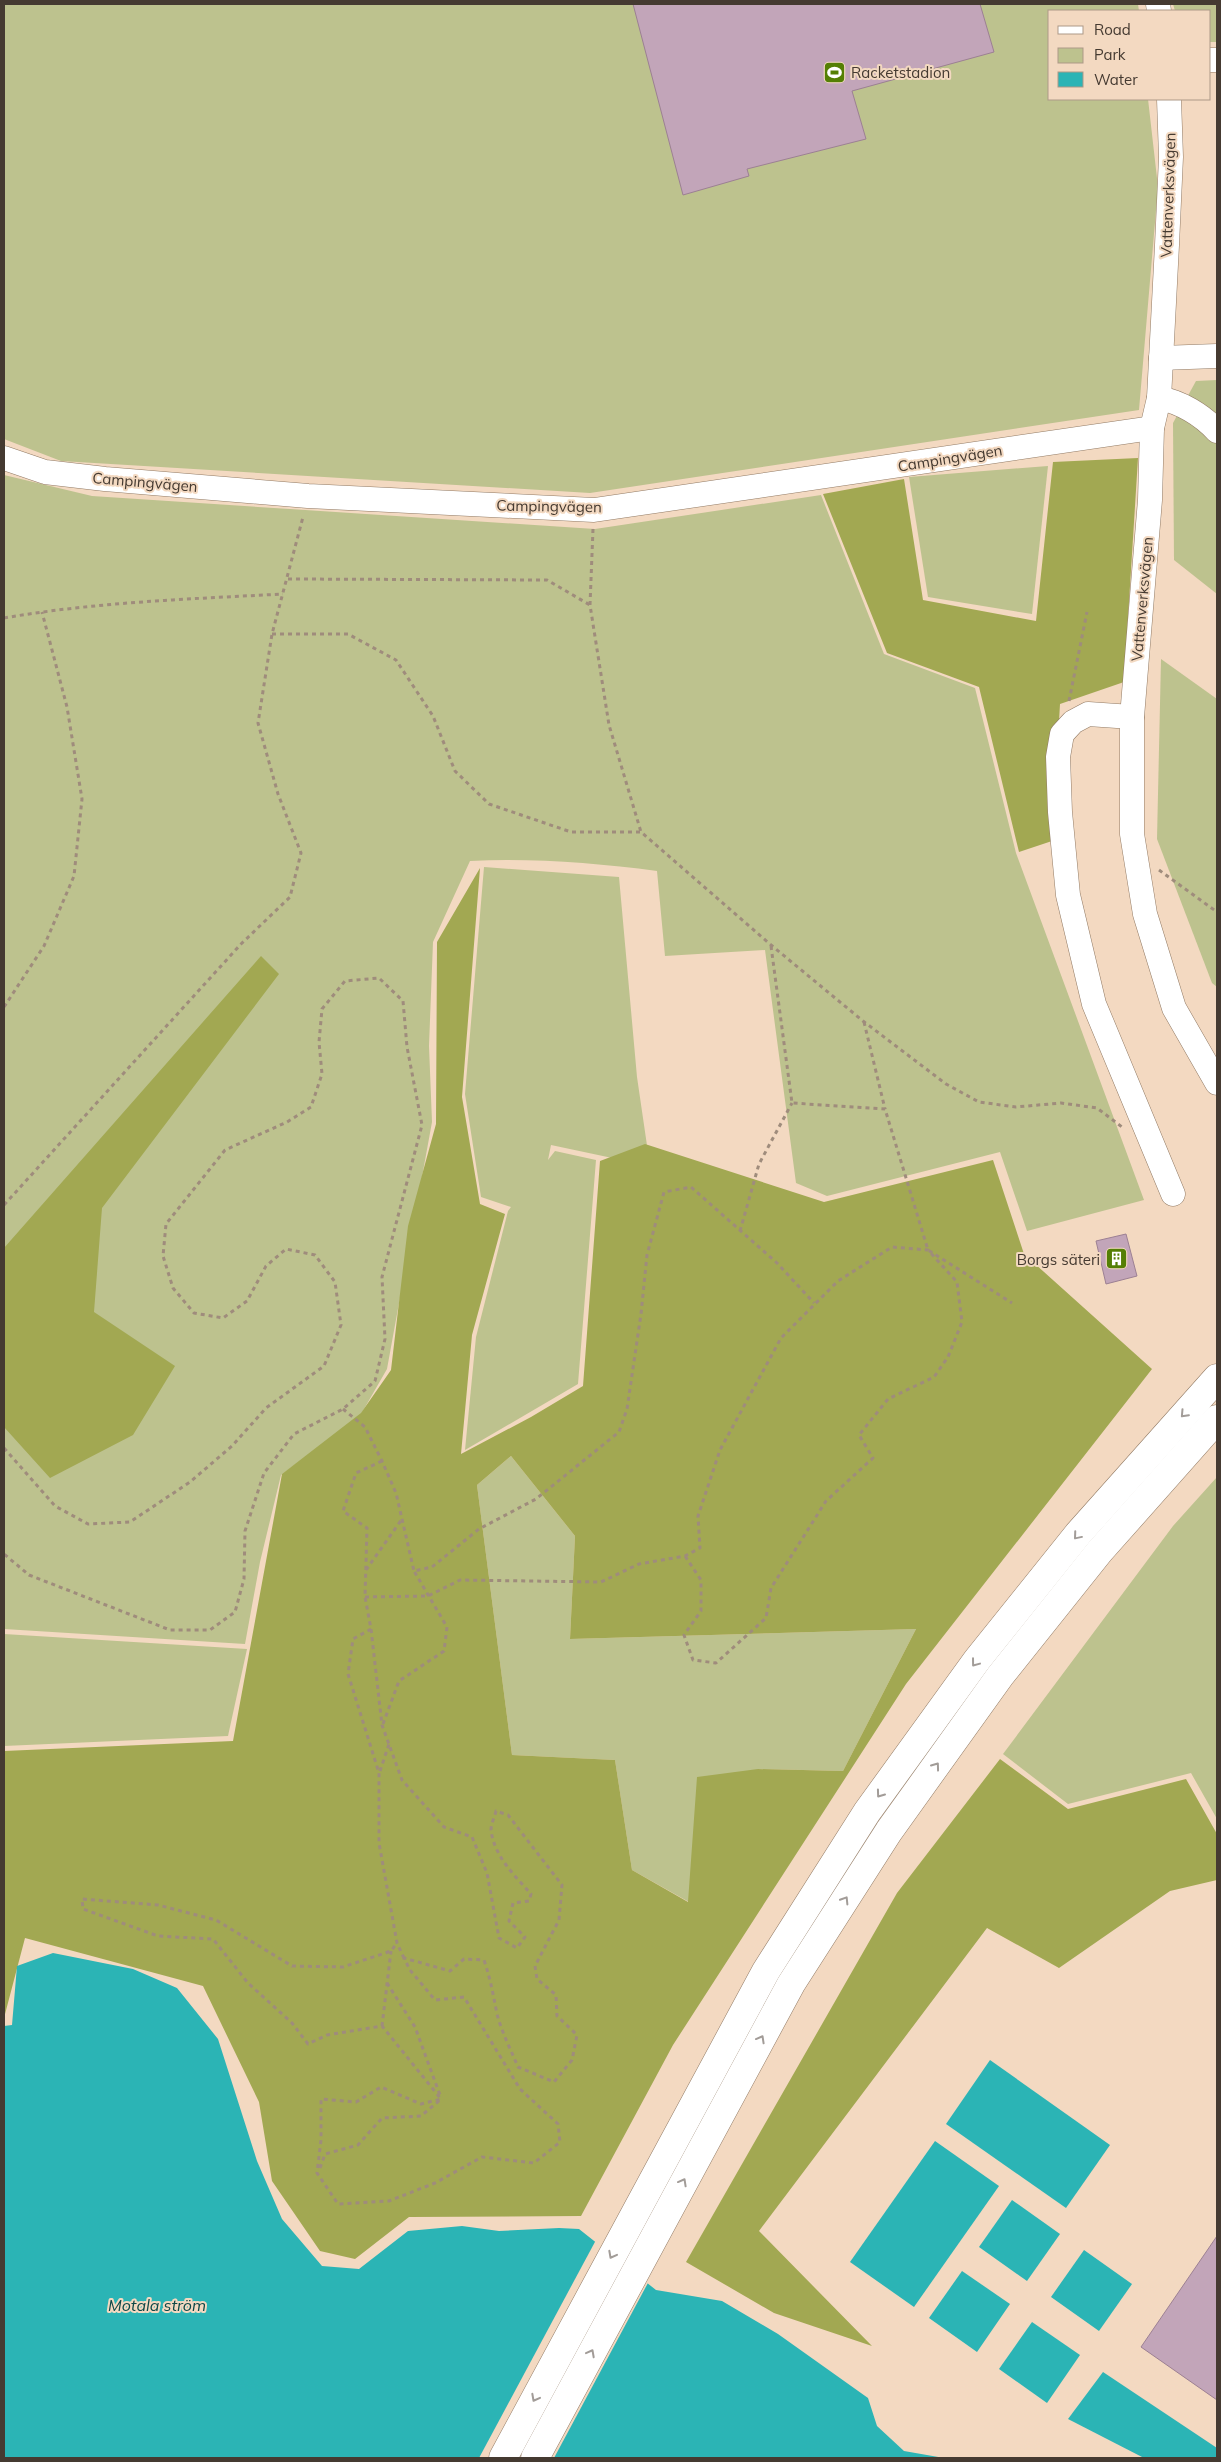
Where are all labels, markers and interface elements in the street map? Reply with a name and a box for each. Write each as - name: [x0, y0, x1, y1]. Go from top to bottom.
- legend: [1048, 10, 1211, 100]
- text: Road: [1094, 20, 1131, 39]
- text: Park: [1094, 45, 1126, 64]
- sports icon: Racketstadion: [823, 60, 847, 84]
- place label: Racketstadion: [851, 63, 950, 82]
- text: Water: [1094, 70, 1138, 89]
- street label: Vattenverksvägen: [1156, 132, 1180, 258]
- street label: Campingvägen: [896, 440, 1004, 476]
- street label: Campingvägen: [92, 468, 198, 496]
- street label: Campingvägen: [496, 496, 602, 516]
- street label: Vattenverksvägen: [1127, 536, 1157, 662]
- building icon: Borgs säteri: [1104, 1247, 1128, 1271]
- place label: Borgs säteri: [1017, 1250, 1100, 1269]
- one-way arrow: [1181, 1408, 1190, 1417]
- one-way arrow: [1073, 1530, 1082, 1539]
- one-way arrow: [973, 1657, 981, 1666]
- one-way arrow: [929, 1762, 939, 1771]
- one-way arrow: [877, 1788, 886, 1798]
- one-way arrow: [838, 1896, 848, 1905]
- one-way arrow: [755, 2036, 765, 2045]
- one-way arrow: [677, 2178, 687, 2187]
- one-way arrow: [609, 2249, 619, 2258]
- water label: Motala ström: [108, 2295, 206, 2315]
- one-way arrow: [585, 2350, 595, 2359]
- one-way arrow: [532, 2392, 542, 2401]

